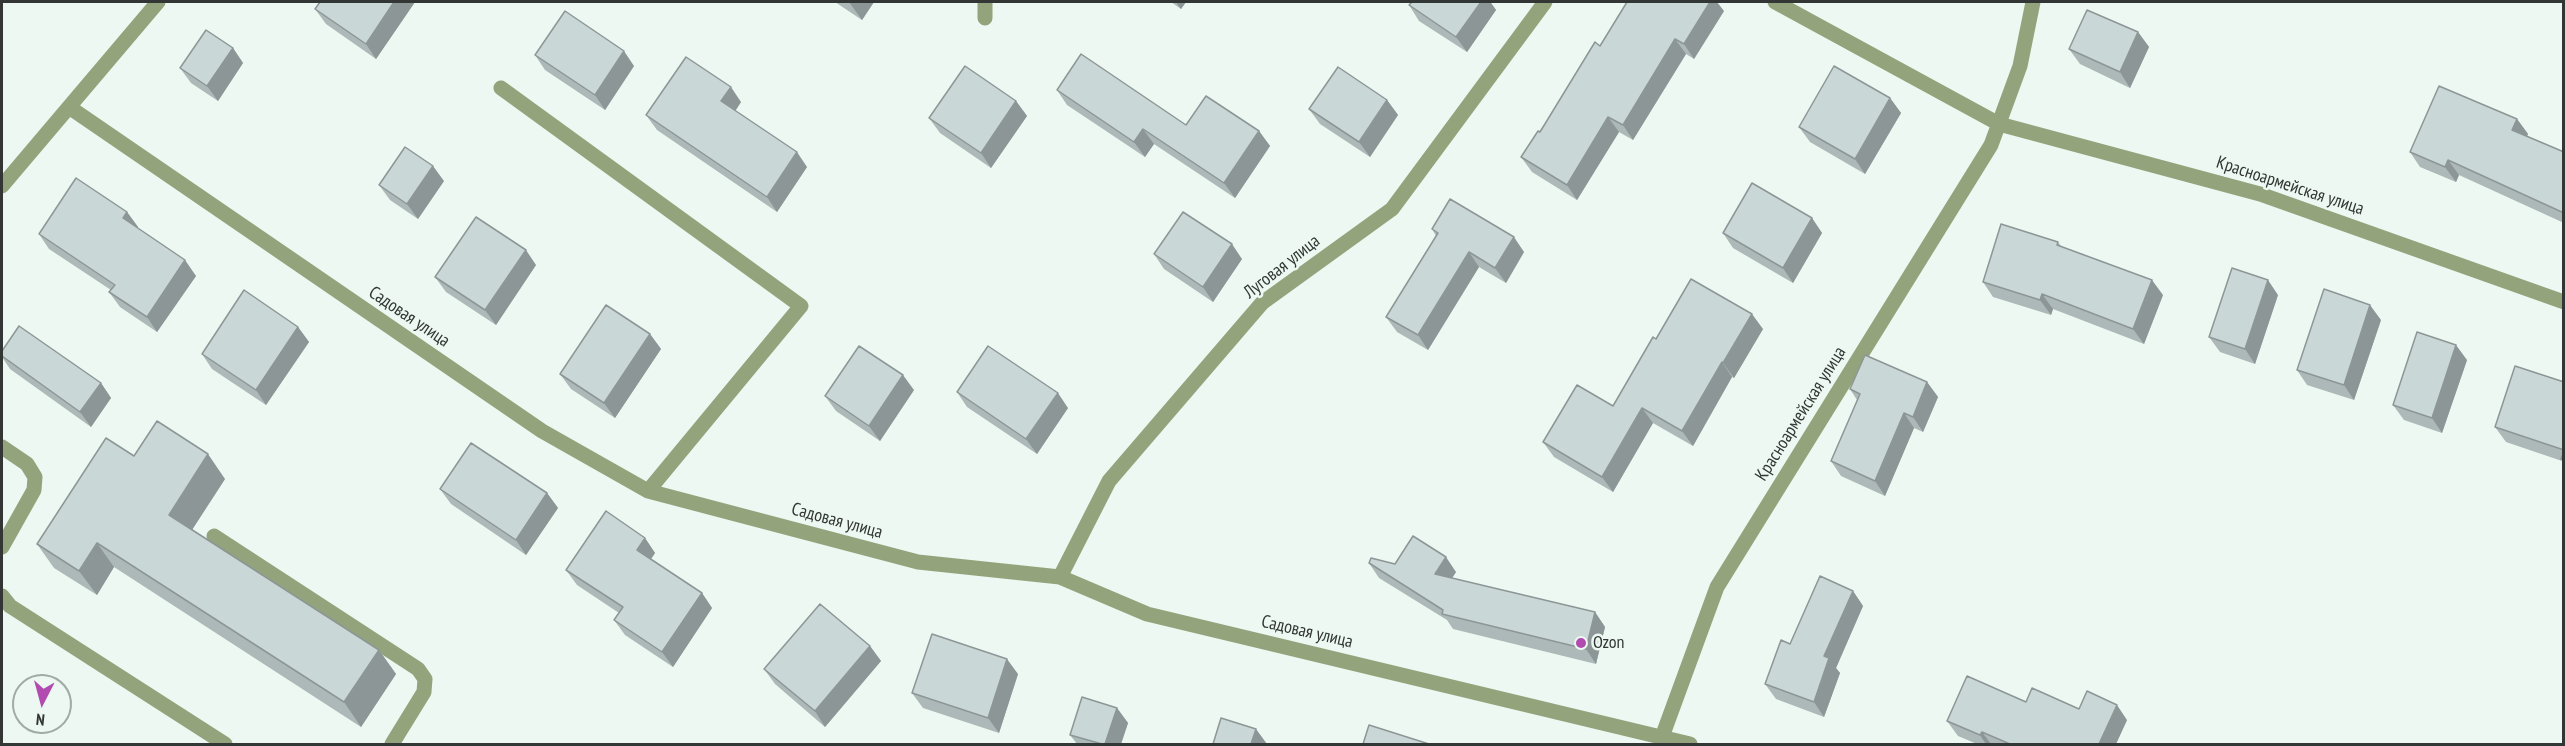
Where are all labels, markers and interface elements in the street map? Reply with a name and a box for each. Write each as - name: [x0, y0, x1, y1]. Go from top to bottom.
- street label: Красноармейская улица: [2213, 152, 2367, 220]
- street label: Луговая улица: [1240, 231, 1324, 303]
- street label: Садовая улица: [364, 282, 454, 352]
- street label: Красноармейская улица: [1751, 343, 1851, 485]
- street label: Садовая улица: [789, 498, 885, 544]
- street label: Садовая улица: [1259, 611, 1355, 653]
- place label: Ozon: [1593, 632, 1625, 654]
- marker: Ozon: [1574, 636, 1588, 650]
- north arrow: [12, 674, 72, 734]
- text: N: [35, 710, 46, 730]

